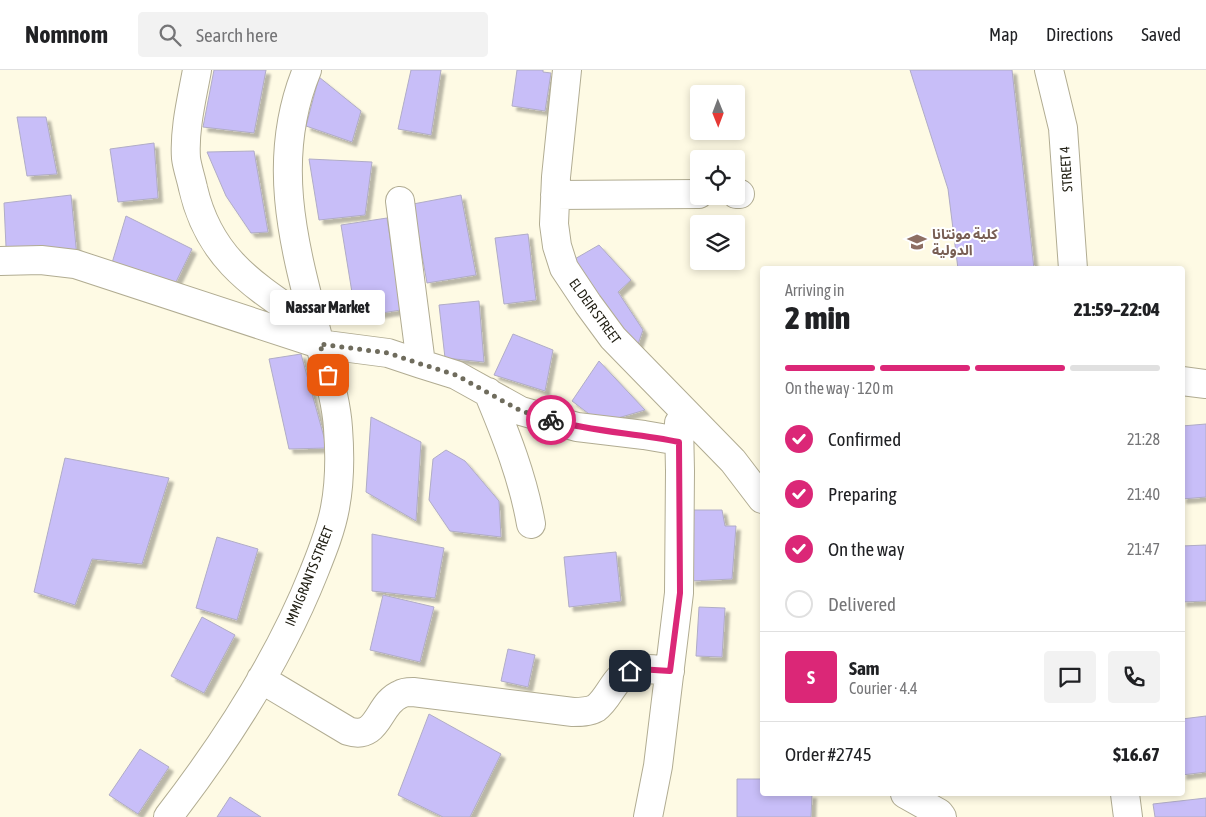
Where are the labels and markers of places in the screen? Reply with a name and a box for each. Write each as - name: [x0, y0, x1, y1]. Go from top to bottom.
- place label: كلية مونتانا الدولية: [932, 226, 998, 258]
- school or university icon: كلية مونتانا الدولية: [906, 231, 928, 253]
- callout: Nassar Market: [270, 290, 386, 325]
- pin: [307, 354, 349, 396]
- pin: [609, 650, 651, 692]

